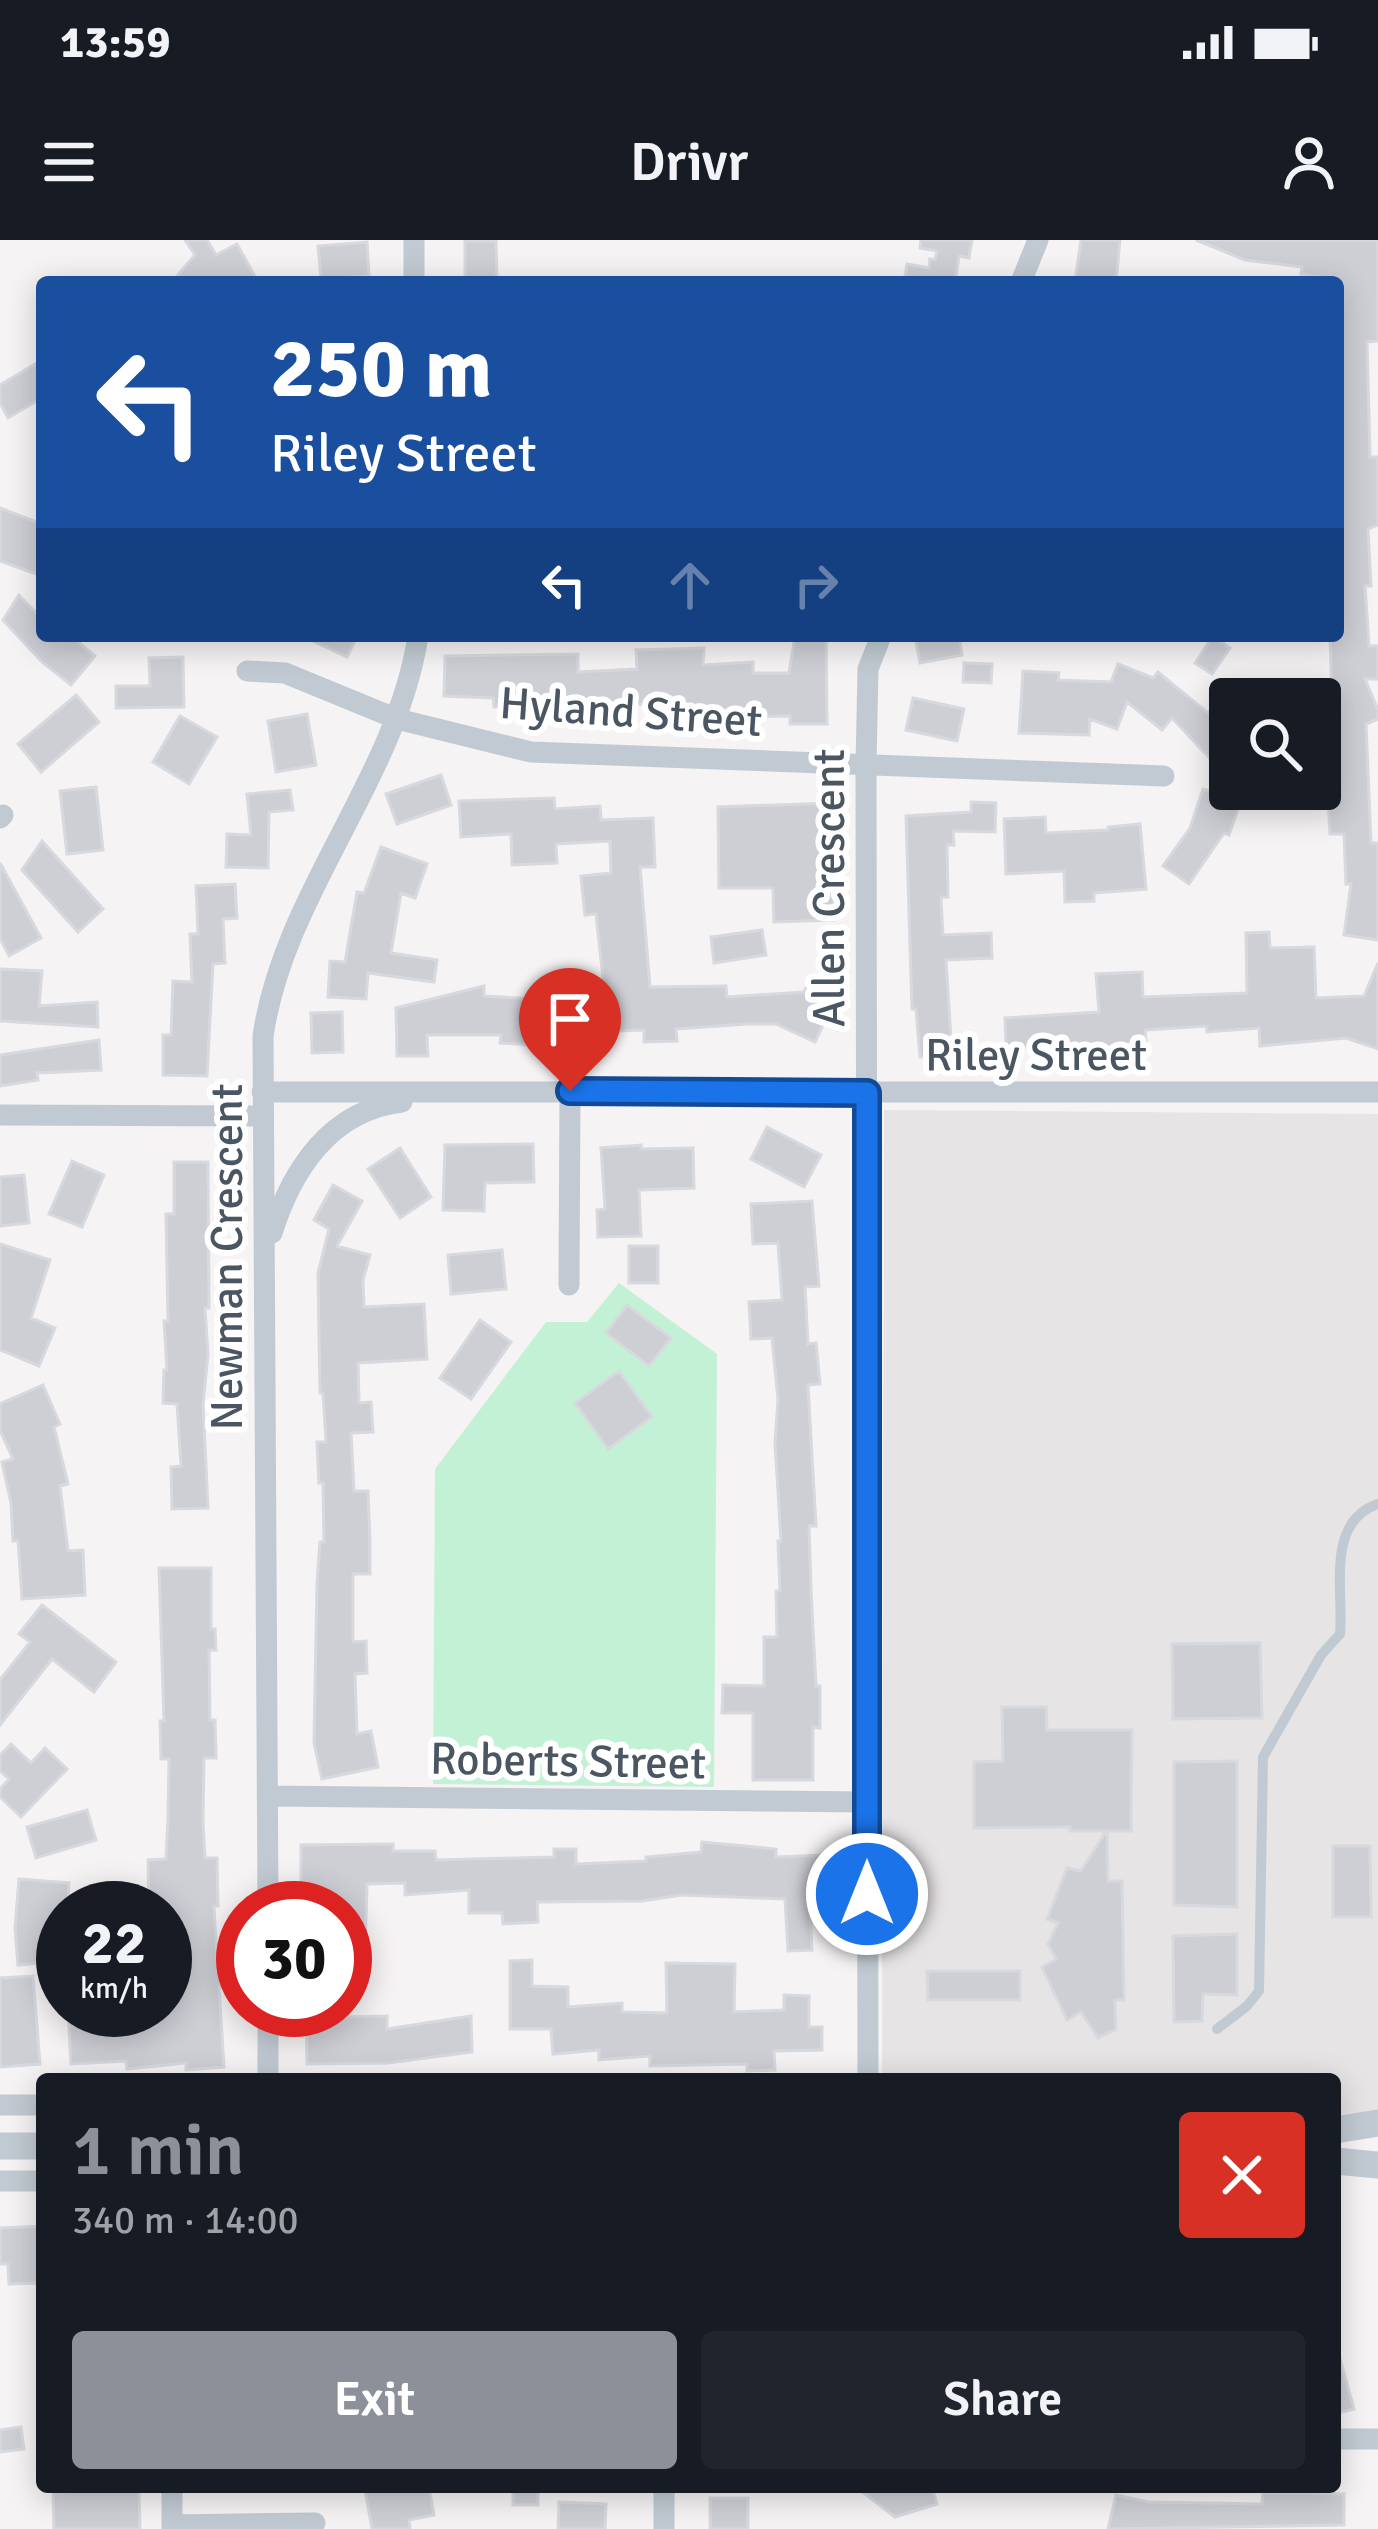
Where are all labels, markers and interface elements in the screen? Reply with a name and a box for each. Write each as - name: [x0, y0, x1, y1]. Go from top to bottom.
- text: 13:59: [60, 15, 170, 70]
- icon: menu: [36, 129, 102, 195]
- text: Drivr: [630, 129, 748, 196]
- icon: person: [1276, 129, 1342, 195]
- text: 250 m: [270, 317, 492, 421]
- icon: left: [72, 324, 228, 480]
- text: Riley Street: [270, 420, 537, 487]
- icon: left: [531, 552, 597, 618]
- icon: ahead: [657, 552, 723, 618]
- icon: right: [783, 552, 849, 618]
- street label: Hyland Street: [498, 676, 764, 749]
- map controls: [1209, 678, 1341, 810]
- button: search: [1209, 678, 1341, 810]
- street label: Allen Crescent: [802, 749, 857, 1027]
- pin: [519, 968, 621, 1091]
- icon: arrive: [537, 986, 603, 1052]
- street label: Riley Street: [925, 1028, 1147, 1083]
- street label: Newman Crescent: [200, 1083, 255, 1431]
- street label: Roberts Street: [429, 1732, 707, 1791]
- position arrow: [804, 1831, 930, 1957]
- speed limit sign: 30: [216, 1881, 372, 2037]
- text: 22: [82, 1907, 146, 1981]
- text: km/h: [80, 1970, 148, 2007]
- text: 1 min: [72, 2106, 244, 2195]
- button: close: [1179, 2112, 1305, 2238]
- text: 340 m · 14:00: [72, 2196, 299, 2244]
- button: Exit: [72, 2331, 677, 2469]
- button: Share: [701, 2331, 1305, 2469]

